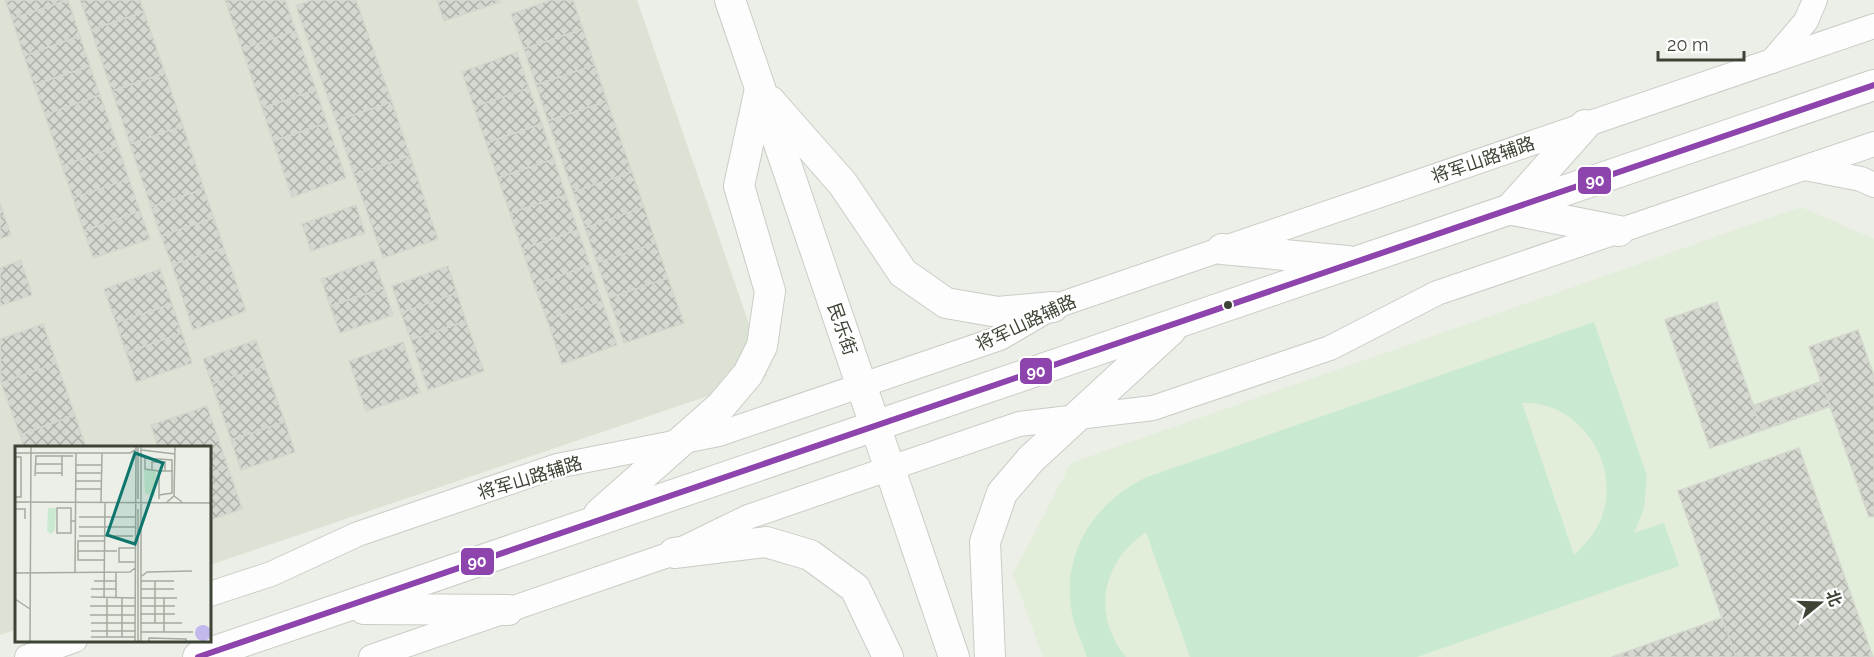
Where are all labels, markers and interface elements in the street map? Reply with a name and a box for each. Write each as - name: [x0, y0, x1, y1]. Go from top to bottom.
- scale bar: [1658, 24, 1744, 62]
- text: 20 m: [1667, 34, 1709, 55]
- street label: 将军山路辅路: [1428, 132, 1537, 187]
- line badge: 90: [1577, 166, 1612, 195]
- text: 90: [1585, 171, 1605, 190]
- street label: 将军山路辅路: [972, 290, 1079, 355]
- unlabelled marker: [1222, 299, 1234, 311]
- street label: 民乐街: [824, 300, 861, 358]
- line badge: 90: [1019, 357, 1053, 385]
- text: 90: [1026, 362, 1046, 381]
- inset map: [15, 446, 212, 642]
- street label: 将军山路辅路: [475, 452, 585, 503]
- line badge: 90: [460, 547, 495, 576]
- text: 90: [467, 552, 487, 571]
- north arrow: [1790, 573, 1850, 633]
- text: 北: [1822, 588, 1845, 609]

